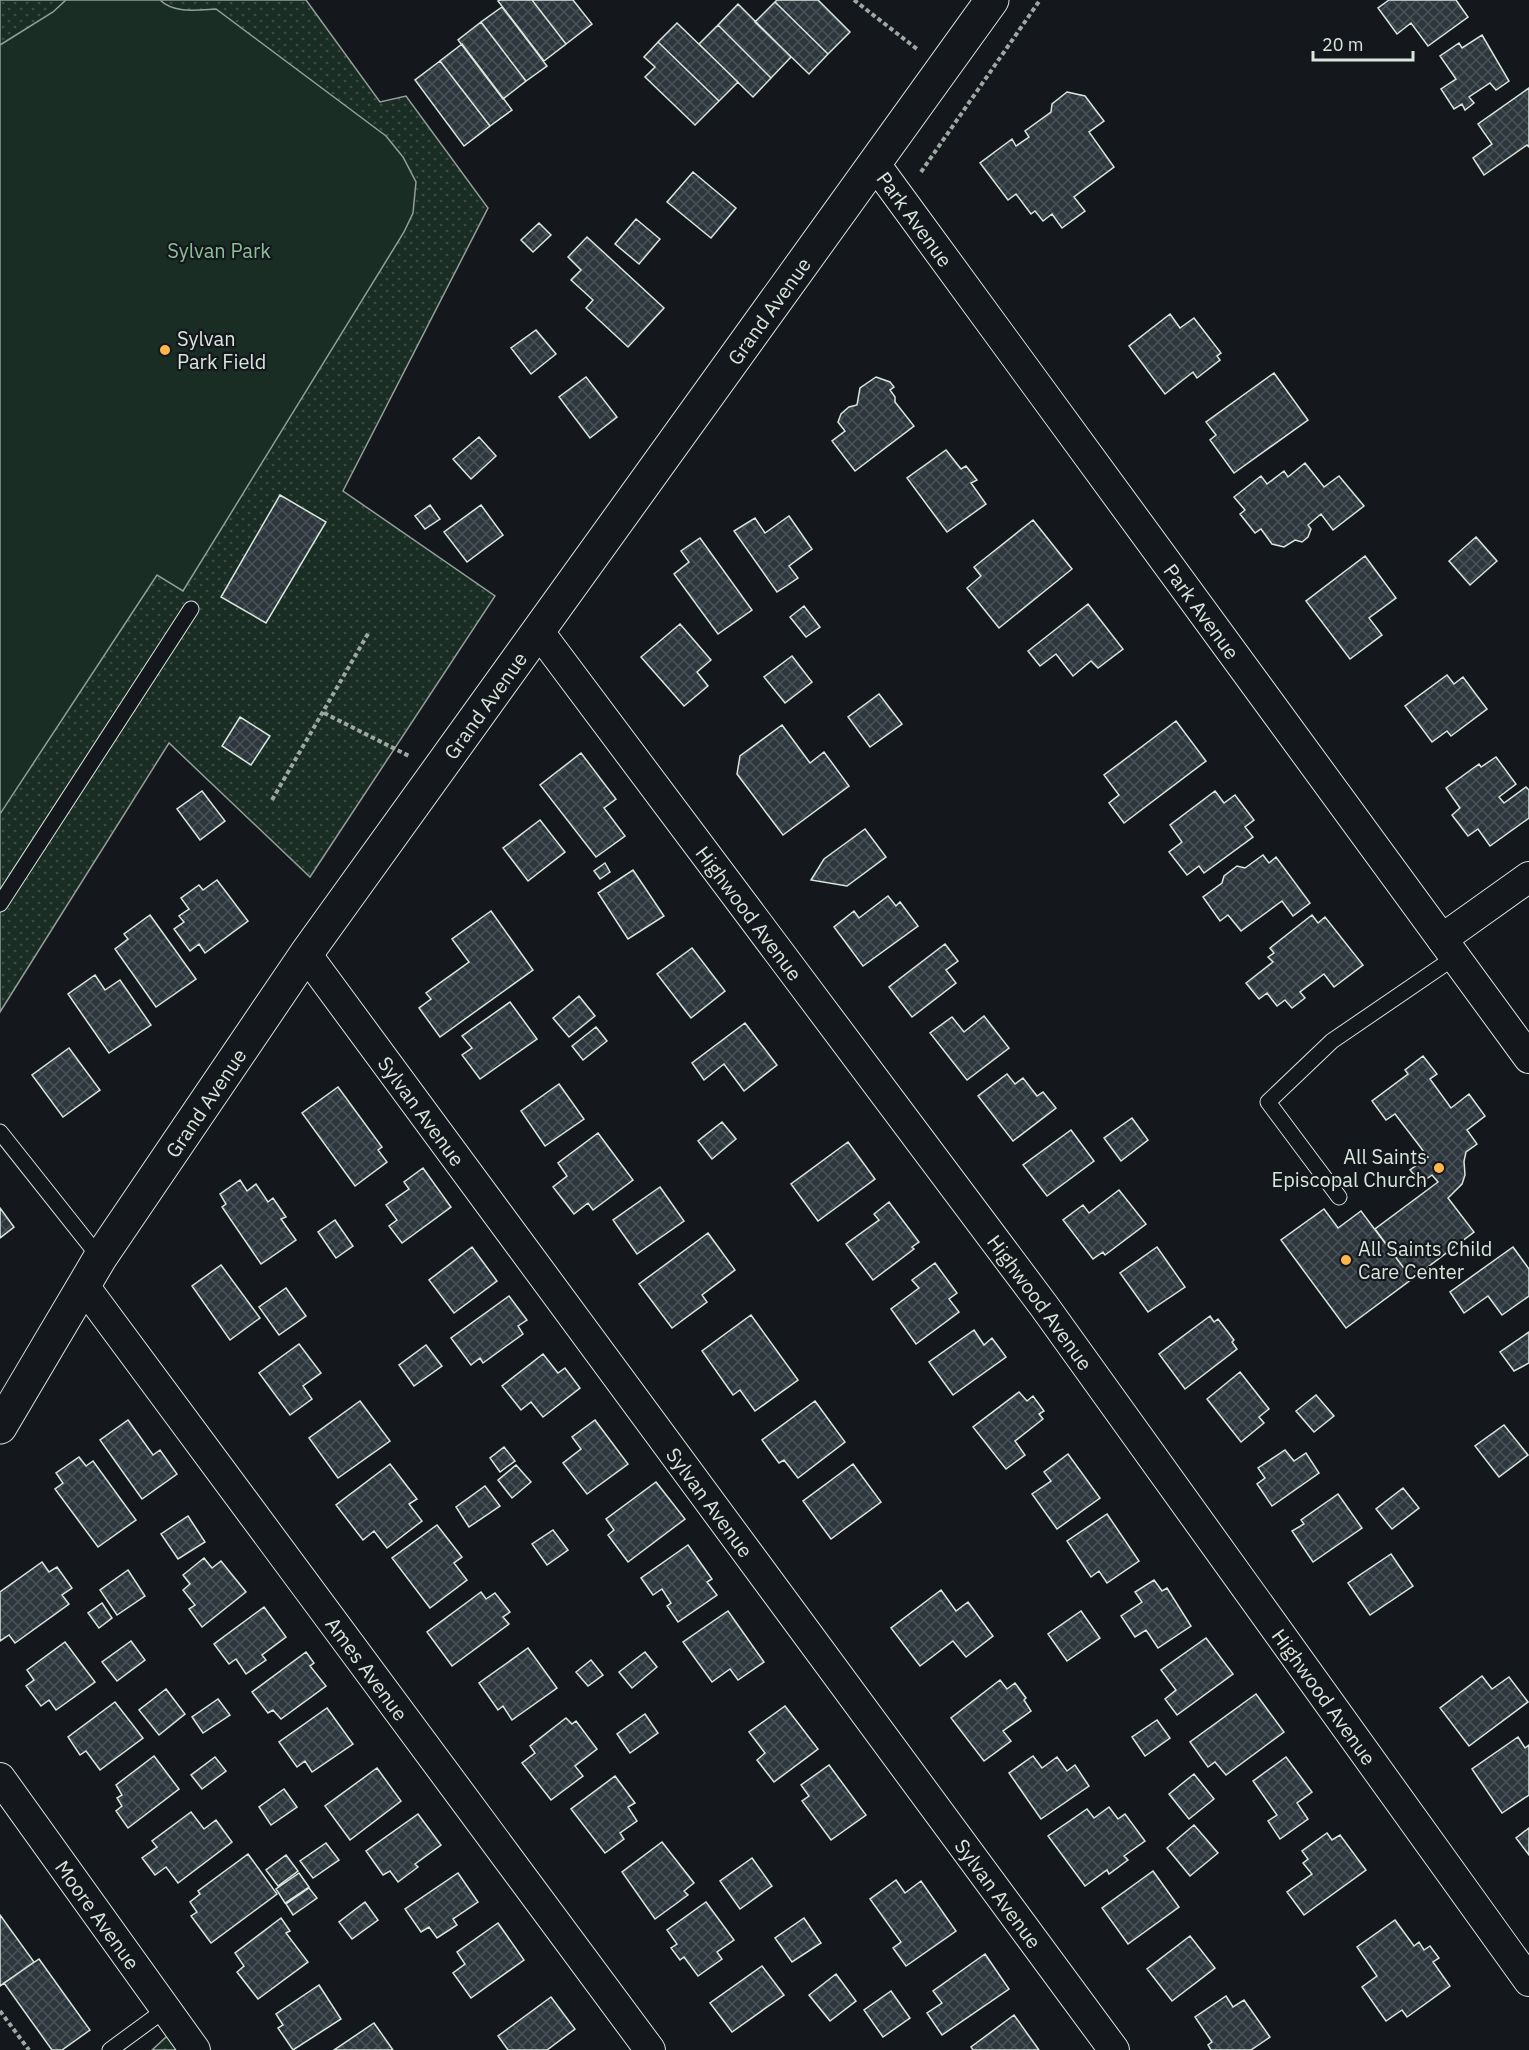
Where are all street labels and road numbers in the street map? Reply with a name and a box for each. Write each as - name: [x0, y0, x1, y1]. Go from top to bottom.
- street label: Park Avenue: [871, 166, 959, 272]
- street label: Grand Avenue: [721, 251, 816, 370]
- street label: Park Avenue: [1158, 558, 1246, 664]
- street label: Grand Avenue: [437, 646, 533, 764]
- street label: Highwood Avenue: [690, 840, 809, 986]
- street label: Grand Avenue: [159, 1043, 252, 1163]
- street label: Sylvan Avenue: [372, 1051, 471, 1171]
- street label: Highwood Avenue: [982, 1229, 1099, 1375]
- street label: Sylvan Avenue: [661, 1442, 760, 1563]
- street label: Ames Avenue: [320, 1611, 415, 1726]
- street label: Highwood Avenue: [1266, 1623, 1383, 1770]
- street label: Sylvan Avenue: [949, 1833, 1048, 1954]
- street label: Moore Avenue: [49, 1854, 146, 1975]

